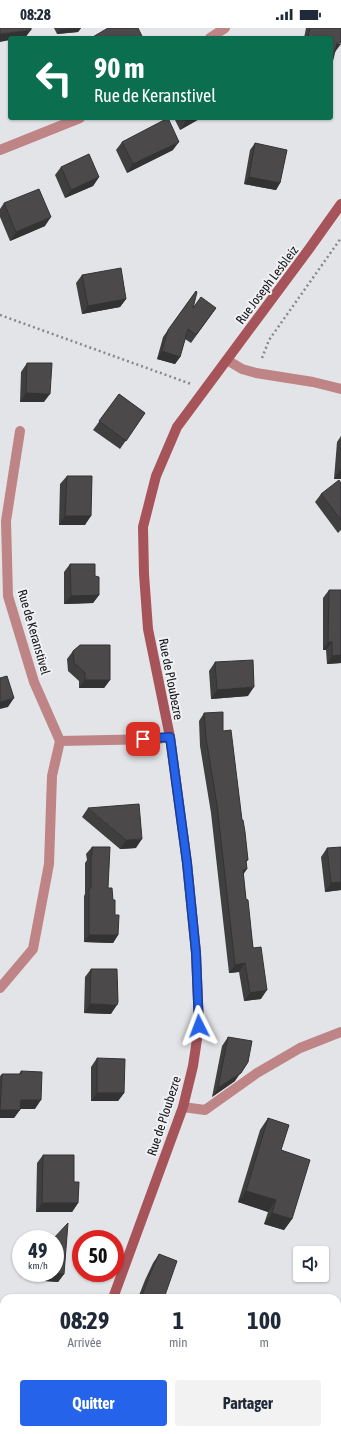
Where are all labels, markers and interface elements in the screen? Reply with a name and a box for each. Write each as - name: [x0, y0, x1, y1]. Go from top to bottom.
- text: 08:28: [20, 6, 51, 23]
- icon: left: [28, 52, 80, 104]
- text: 90 m: [94, 52, 144, 84]
- text: Rue de Keranstivel: [94, 85, 216, 106]
- street label: Rue Joseph Lesbleiz: [233, 243, 301, 327]
- street label: Rue de Keranstivel: [15, 588, 54, 677]
- street label: Rue de Ploubezre: [156, 637, 186, 721]
- pin: [126, 722, 160, 756]
- icon: arrive: [132, 728, 154, 750]
- position arrow: [178, 1005, 220, 1047]
- street label: Rue de Ploubezre: [144, 1074, 184, 1158]
- speed limit sign: 50: [72, 1230, 124, 1282]
- text: 49: [29, 1239, 47, 1262]
- map controls: [293, 1246, 329, 1282]
- button: sound: [293, 1246, 329, 1282]
- text: km/h: [28, 1260, 48, 1271]
- text: 08:29: [60, 1307, 109, 1334]
- text: 1: [173, 1307, 184, 1334]
- text: 100: [247, 1307, 281, 1334]
- text: Arrivée: [67, 1335, 101, 1350]
- text: min: [169, 1335, 188, 1350]
- text: m: [260, 1335, 269, 1350]
- button: Quitter: [20, 1380, 167, 1426]
- button: Partager: [175, 1380, 321, 1426]

